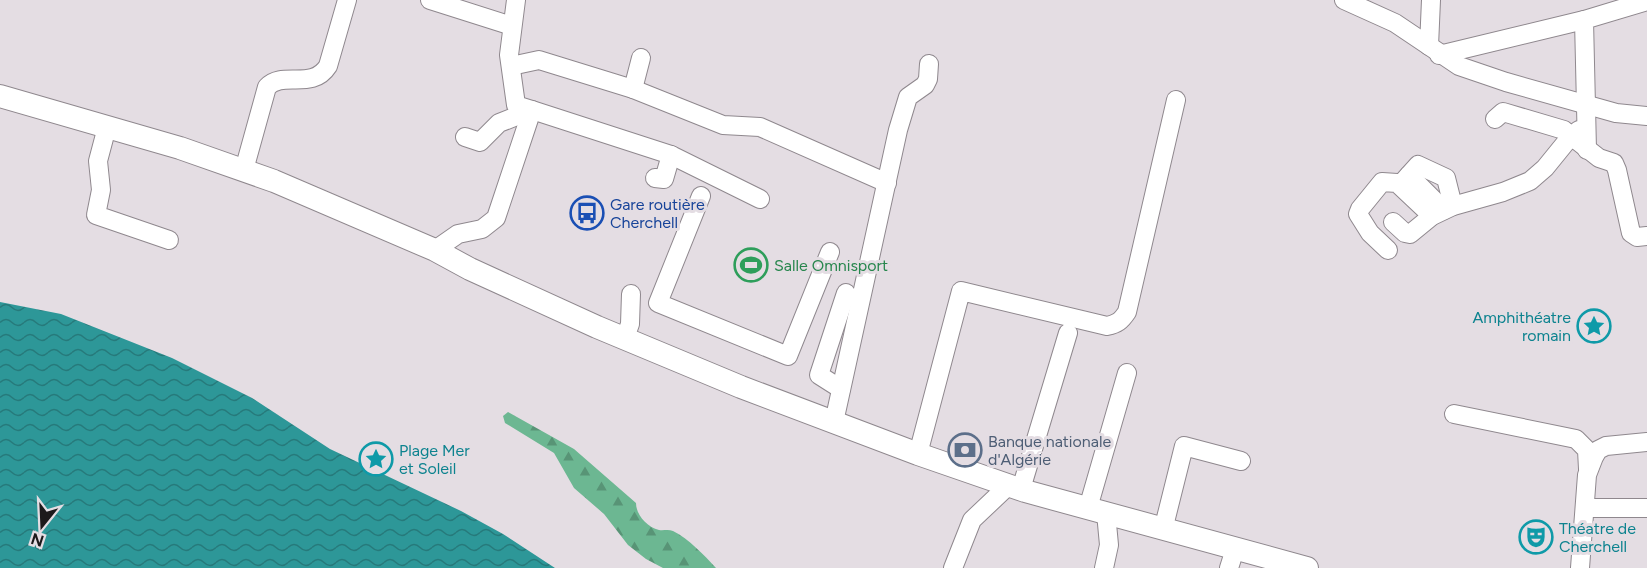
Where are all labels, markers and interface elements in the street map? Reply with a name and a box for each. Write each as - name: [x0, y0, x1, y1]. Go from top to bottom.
- bus stop icon: Gare routière Cherchell: [569, 195, 605, 231]
- place label: Gare routière Cherchell: [610, 195, 705, 232]
- sports icon: Salle Omnisport: [733, 247, 769, 283]
- place label: Salle Omnisport: [774, 256, 888, 275]
- place label: Amphithéatre romain: [1472, 308, 1571, 345]
- place icon: Amphithéatre romain: [1576, 308, 1612, 344]
- bank icon: Banque nationale d'Algérie: [947, 432, 983, 468]
- place label: Banque nationale d'Algérie: [988, 432, 1111, 469]
- place icon: Plage Mer et Soleil: [358, 441, 394, 477]
- place label: Plage Mer et Soleil: [399, 441, 470, 478]
- north arrow: [12, 496, 72, 556]
- theatre icon: Théatre de Cherchell: [1518, 519, 1554, 555]
- place label: Théatre de Cherchell: [1559, 519, 1636, 556]
- text: N: [29, 529, 46, 551]

